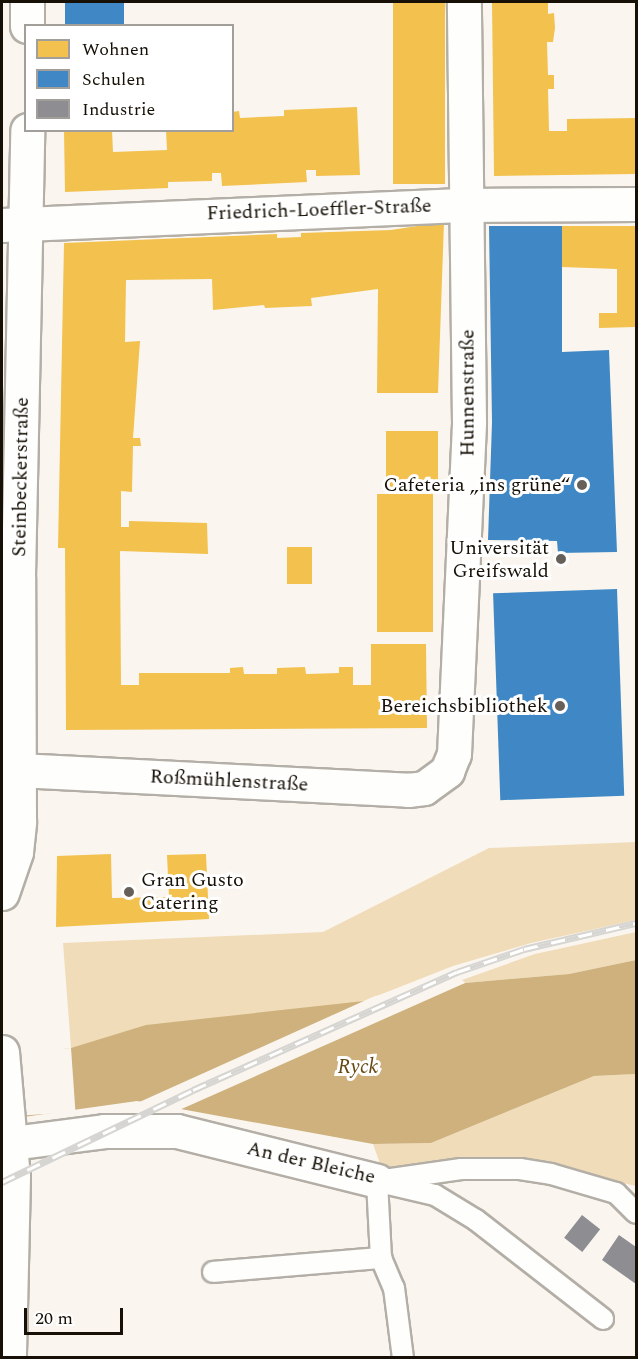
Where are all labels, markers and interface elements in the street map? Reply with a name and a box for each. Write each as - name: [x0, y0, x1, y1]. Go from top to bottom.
- legend: [24, 24, 234, 132]
- text: Wohnen: [82, 36, 149, 63]
- text: Schulen: [82, 66, 146, 93]
- text: Industrie: [82, 96, 155, 123]
- street label: Friedrich-Loeffler-Straße: [206, 194, 432, 226]
- street label: Hunnenstraße: [456, 329, 480, 457]
- street label: Steinbeckerstraße: [8, 397, 34, 557]
- place label: Cafeteria „ins grüne“: [384, 473, 570, 497]
- marker: Cafeteria „ins grüne“: [575, 478, 589, 492]
- place label: Universität Greifswald: [449, 536, 549, 583]
- marker: Universität Greifswald: [554, 552, 568, 566]
- place label: Bereichsbibliothek: [380, 694, 548, 718]
- marker: Bereichsbibliothek: [553, 699, 567, 713]
- street label: Roßmühlenstraße: [149, 765, 309, 797]
- place label: Gran Gusto Catering: [141, 868, 244, 915]
- marker: Gran Gusto Catering: [122, 885, 136, 899]
- water label: Ryck: [338, 1054, 378, 1080]
- street label: An der Bleiche: [244, 1137, 378, 1189]
- scale bar: [27, 1296, 126, 1334]
- text: 20 m: [35, 1305, 73, 1332]

